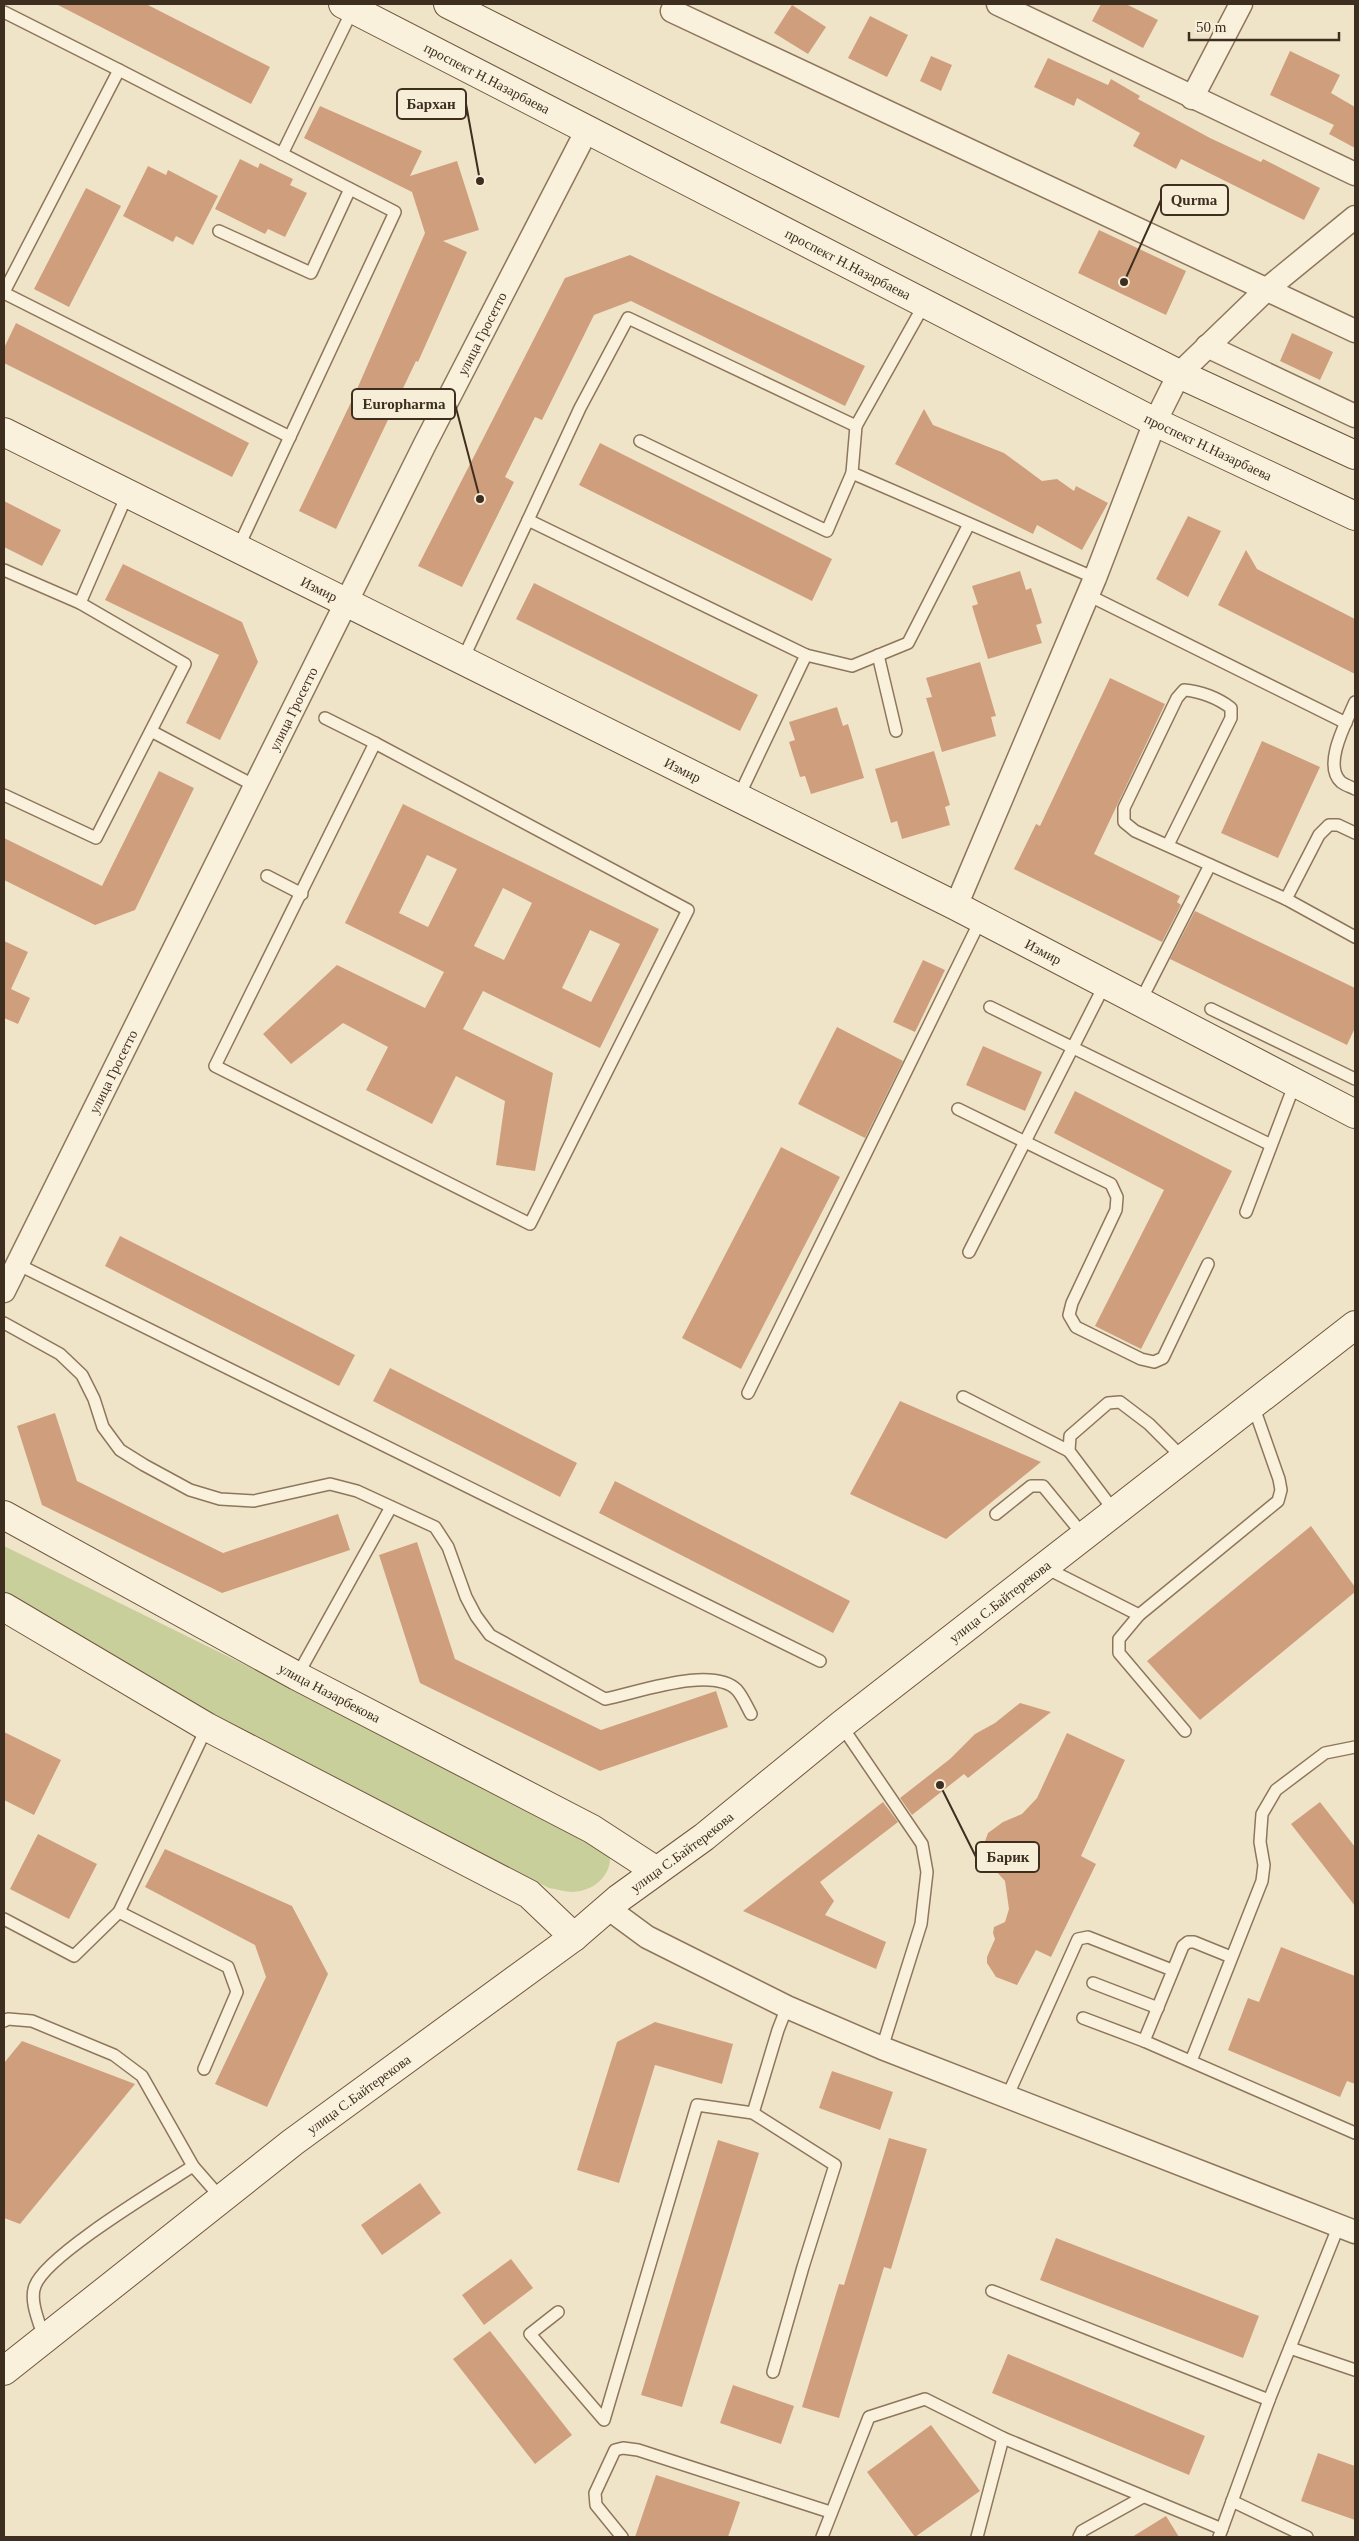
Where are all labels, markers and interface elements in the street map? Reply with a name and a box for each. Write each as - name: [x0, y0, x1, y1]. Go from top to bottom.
- scale bar: [1189, 10, 1339, 42]
- text: 50 m: [1196, 19, 1227, 35]
- street label: проспект Н.Назарбаева: [422, 40, 553, 117]
- callout: Бархан: [397, 89, 466, 119]
- text: Бархан: [406, 96, 456, 112]
- callout: Qurma: [1161, 185, 1228, 215]
- text: Qurma: [1171, 192, 1218, 208]
- street label: проспект Н.Назарбаева: [783, 225, 914, 303]
- street label: улица Гросетто: [454, 290, 510, 378]
- callout: Europharma: [352, 389, 455, 419]
- text: Europharma: [362, 396, 446, 412]
- street label: проспект Н.Назарбаева: [1142, 410, 1275, 484]
- street label: Измир: [298, 574, 340, 604]
- street label: улица Гросетто: [266, 665, 320, 753]
- street label: Измир: [662, 754, 703, 785]
- street label: Измир: [1023, 936, 1064, 967]
- street label: улица Гросетто: [86, 1027, 140, 1116]
- street label: улица С.Байтерекова: [946, 1557, 1054, 1645]
- street label: улица Назарбекова: [276, 1660, 383, 1726]
- street label: улица С.Байтерекова: [628, 1808, 737, 1895]
- callout: Барик: [976, 1842, 1039, 1872]
- text: Барик: [986, 1849, 1030, 1865]
- street label: улица С.Байтерекова: [304, 2051, 414, 2137]

